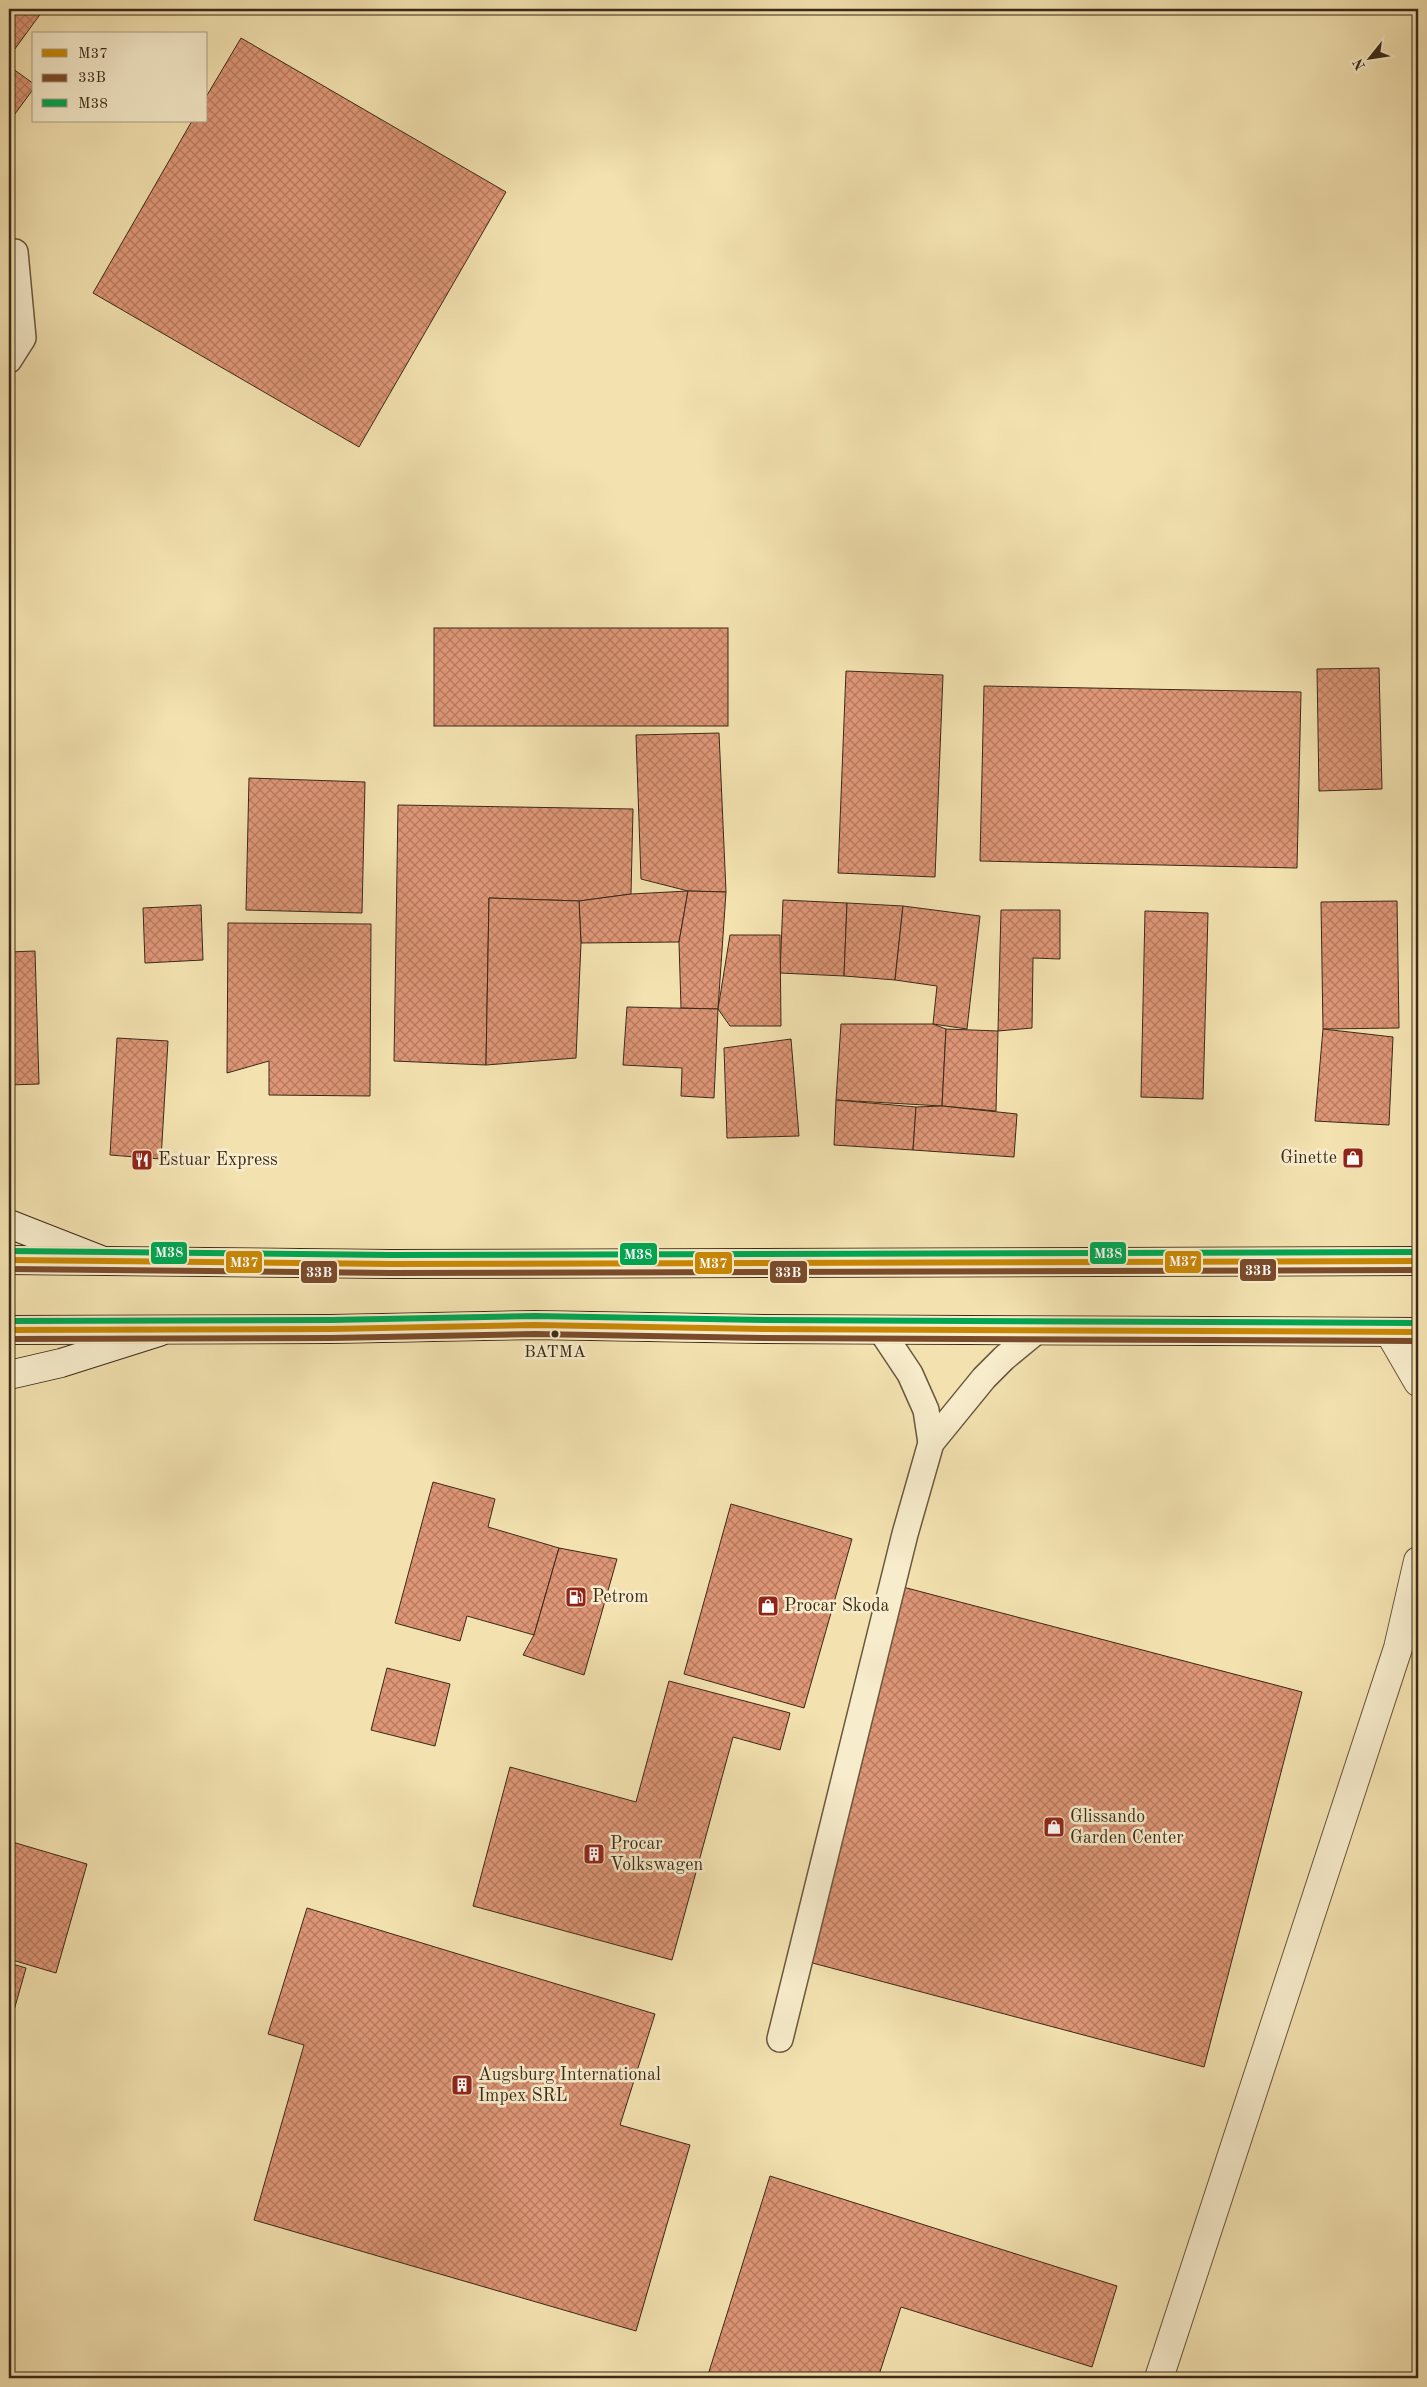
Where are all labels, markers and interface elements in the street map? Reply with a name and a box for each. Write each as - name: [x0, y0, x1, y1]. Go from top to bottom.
- legend: [32, 32, 208, 122]
- north arrow: [1344, 32, 1394, 82]
- text: M37: [78, 47, 108, 62]
- text: N: [1351, 56, 1368, 72]
- text: 33B: [78, 71, 106, 86]
- text: M38: [78, 97, 108, 112]
- shop icon: Ginette: [1341, 1146, 1365, 1170]
- restaurant icon: Estuar Express: [130, 1148, 154, 1172]
- place label: Ginette: [1280, 1149, 1337, 1167]
- place label: Estuar Express: [158, 1151, 278, 1169]
- line badge: M38: [150, 1241, 188, 1265]
- line badge: M38: [1089, 1241, 1127, 1265]
- line badge: M38: [619, 1242, 658, 1266]
- text: M38: [155, 1246, 183, 1260]
- text: M38: [1094, 1247, 1122, 1261]
- text: M38: [624, 1248, 652, 1262]
- line badge: M37: [225, 1250, 263, 1274]
- line badge: M37: [1164, 1250, 1202, 1274]
- line badge: M37: [694, 1251, 733, 1275]
- text: M37: [1169, 1255, 1197, 1269]
- text: M37: [230, 1256, 258, 1270]
- text: M37: [699, 1257, 727, 1271]
- line badge: 33B: [1239, 1258, 1277, 1282]
- line badge: 33B: [300, 1260, 338, 1284]
- line badge: 33B: [769, 1260, 808, 1284]
- text: 33B: [1245, 1264, 1271, 1278]
- text: 33B: [306, 1266, 332, 1280]
- text: 33B: [775, 1266, 801, 1280]
- marker: BATMA: [550, 1329, 560, 1339]
- place label: BATMA: [524, 1344, 586, 1361]
- fuel station icon: Petrom: [564, 1585, 588, 1609]
- place label: Petrom: [592, 1588, 648, 1606]
- shop icon: Procar Skoda: [756, 1594, 780, 1618]
- place label: Procar Skoda: [784, 1597, 890, 1615]
- place label: Glissando Garden Center: [1070, 1808, 1184, 1847]
- shop icon: Glissando Garden Center: [1042, 1815, 1066, 1839]
- place label: Procar Volkswagen: [610, 1835, 703, 1874]
- building icon: Procar Volkswagen: [582, 1842, 606, 1866]
- place label: Augsburg International Impex SRL: [478, 2066, 661, 2105]
- building icon: Augsburg International Impex SRL: [450, 2073, 474, 2097]

